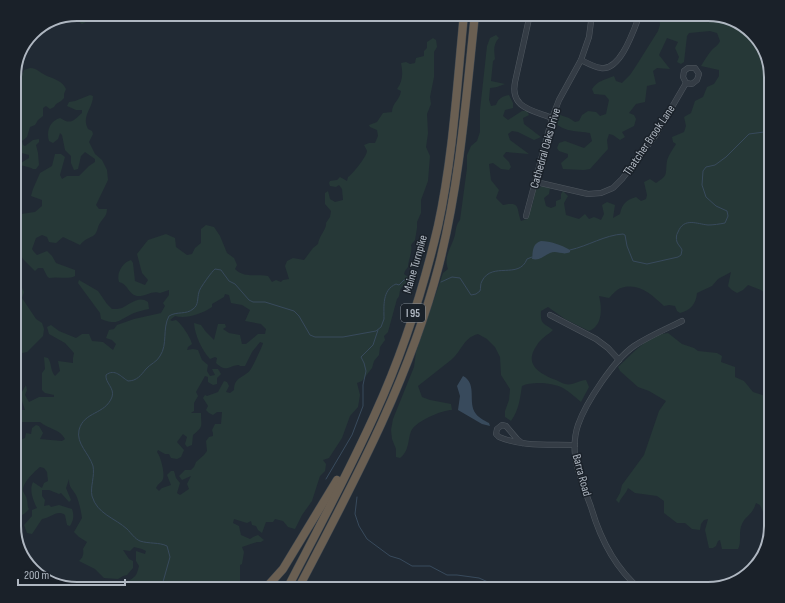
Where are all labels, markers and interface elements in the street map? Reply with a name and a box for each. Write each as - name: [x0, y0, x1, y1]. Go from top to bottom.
- street label: Thatcher Brook Lane: [620, 102, 679, 179]
- street label: Cathedral Oaks Drive: [527, 106, 564, 190]
- street label: Maine Turnpike: [400, 233, 431, 295]
- road number: I 95: [401, 304, 425, 322]
- street label: Barra Road: [569, 452, 594, 498]
- scale bar: [18, 561, 125, 587]
- text: 200 m: [24, 568, 50, 583]

